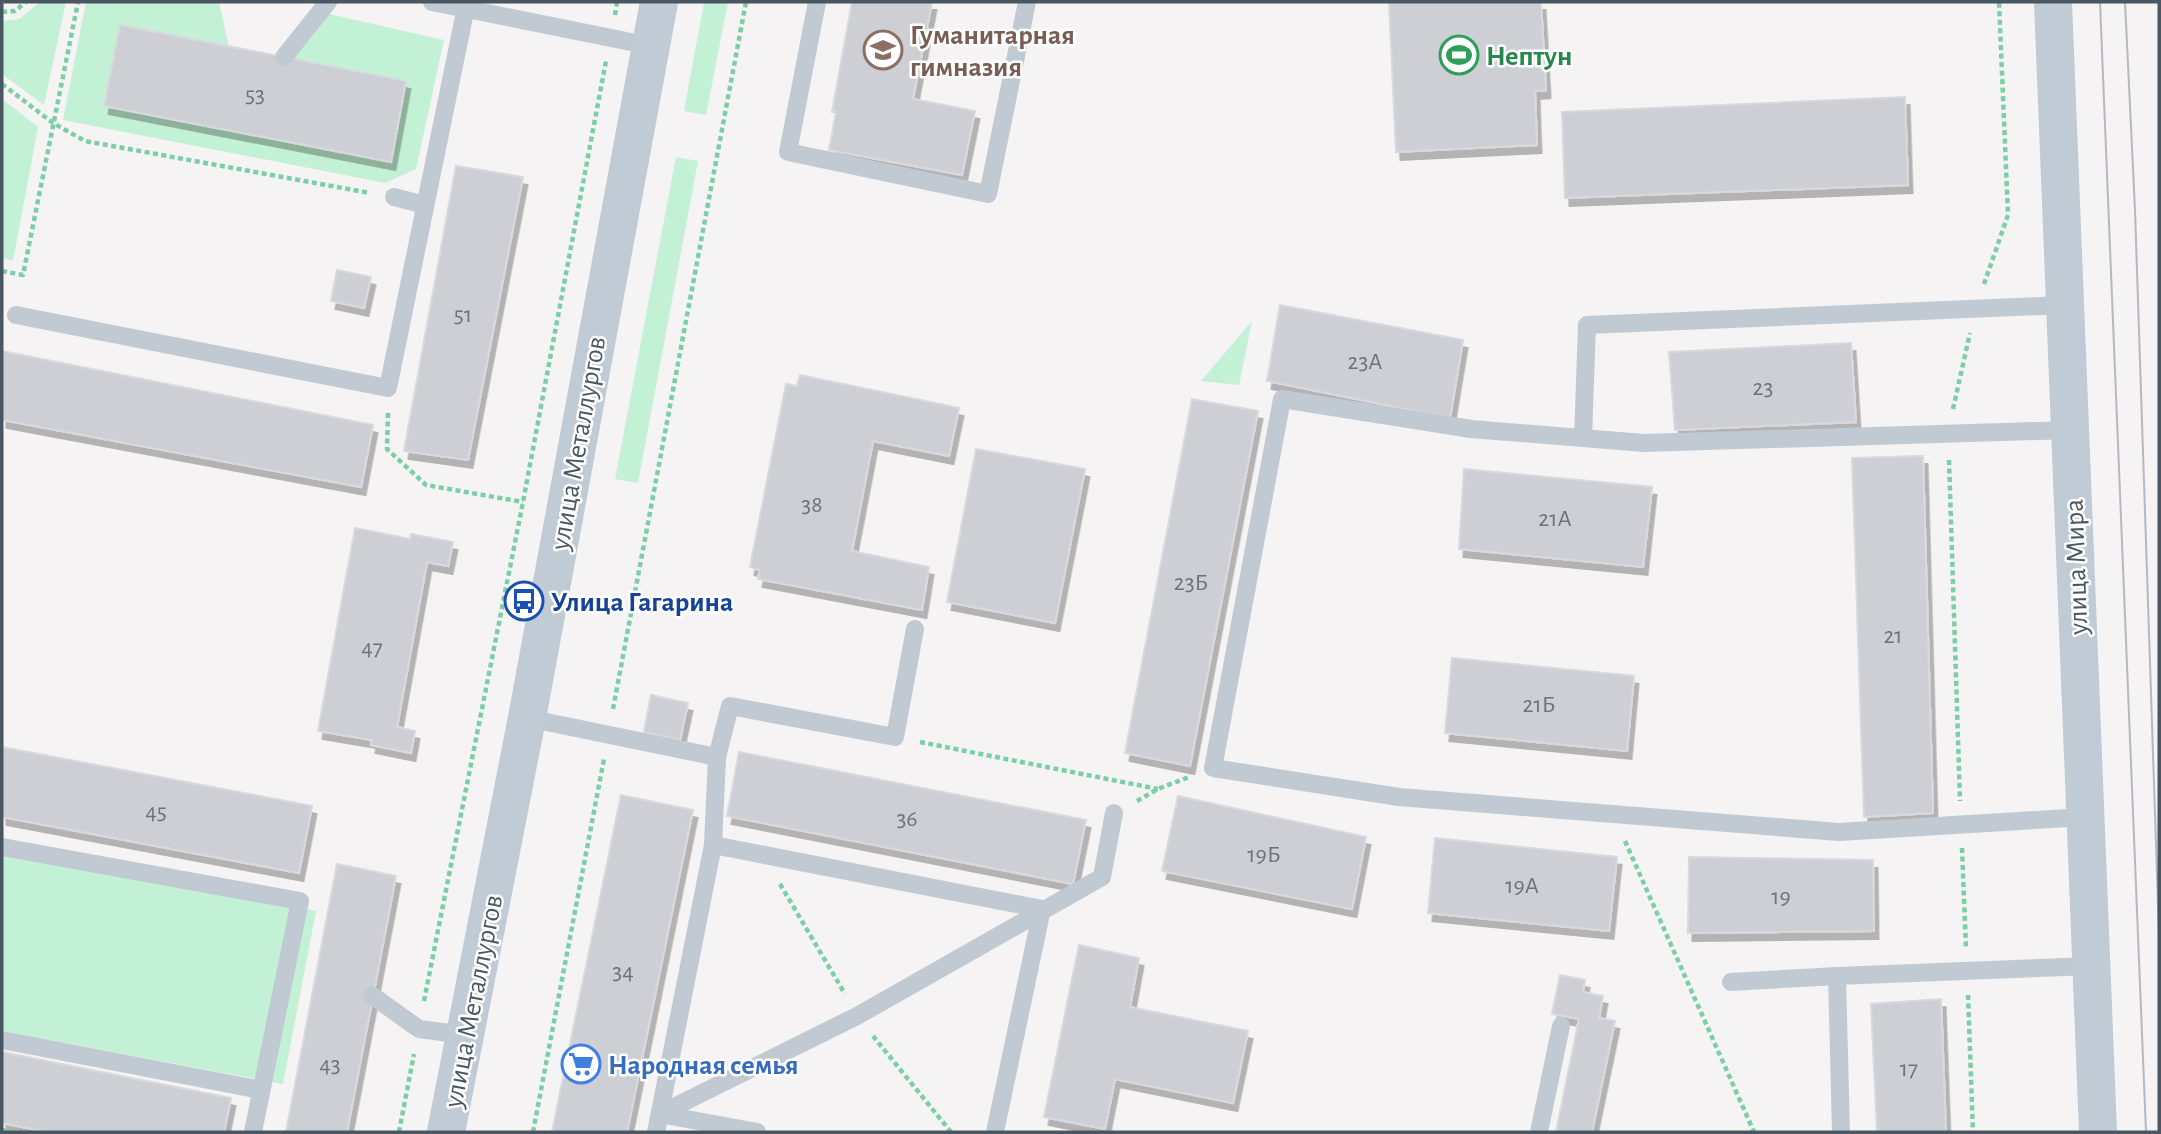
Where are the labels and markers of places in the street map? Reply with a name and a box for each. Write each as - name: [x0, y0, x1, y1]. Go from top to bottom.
- place label: Гуманитарная гимназия: [910, 22, 1075, 82]
- school or university icon: Гуманитарная гимназия: [862, 29, 904, 71]
- sports icon: Нептун: [1438, 34, 1480, 76]
- place label: Нептун: [1486, 43, 1572, 71]
- bus stop icon: Улица Гагарина: [503, 580, 545, 622]
- place label: Улица Гагарина: [551, 589, 733, 617]
- supermarket icon: Народная семья: [560, 1043, 602, 1085]
- place label: Народная семья: [608, 1052, 799, 1080]

